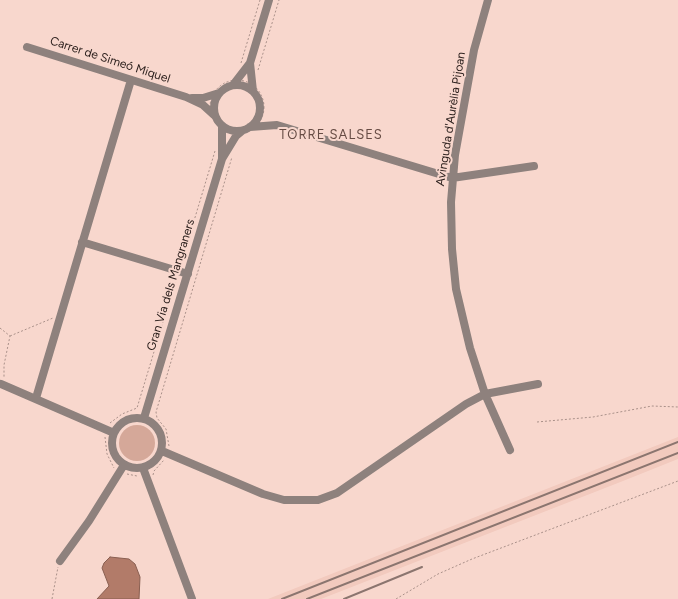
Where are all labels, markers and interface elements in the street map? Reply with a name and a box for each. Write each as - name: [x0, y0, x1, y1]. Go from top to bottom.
- street label: Carrer de Simeó Miquel: [48, 34, 172, 86]
- street label: Avinguda d'Aurèlia Pijoan: [433, 51, 469, 187]
- district label: TORRE SALSES: [279, 127, 383, 143]
- street label: Gran Via dels Mangraners: [144, 217, 198, 353]

